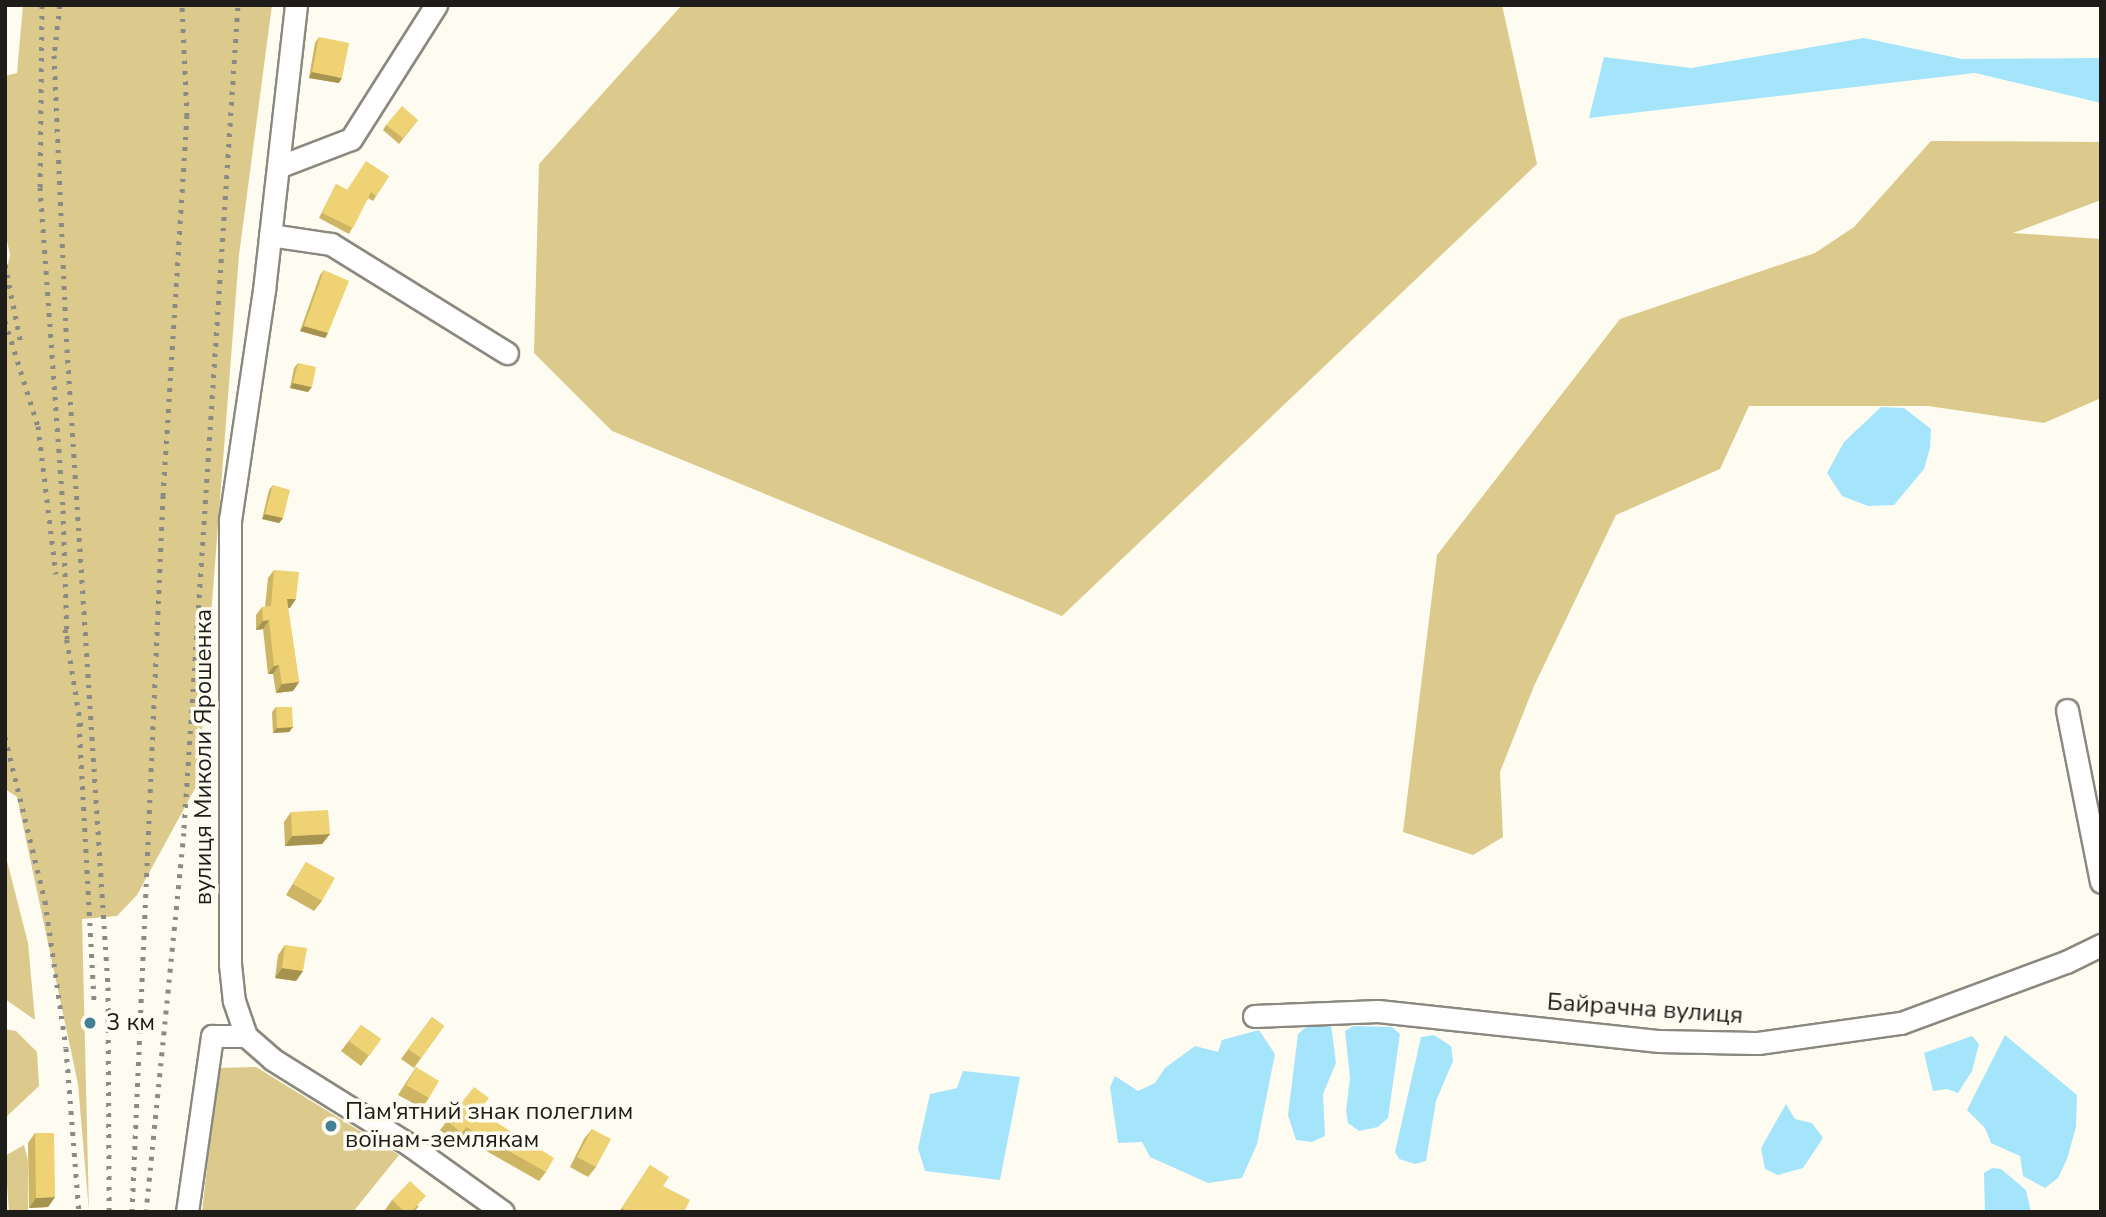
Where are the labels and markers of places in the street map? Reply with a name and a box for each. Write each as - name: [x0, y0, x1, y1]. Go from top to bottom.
- place label: 3 км: [106, 1009, 155, 1037]
- marker: 3 км: [80, 1013, 100, 1033]
- place label: Пам'ятний знак полеглим воїнам-землякам: [345, 1098, 633, 1154]
- marker: Пам'ятний знак полеглим воїнам-землякам: [323, 1118, 339, 1134]

